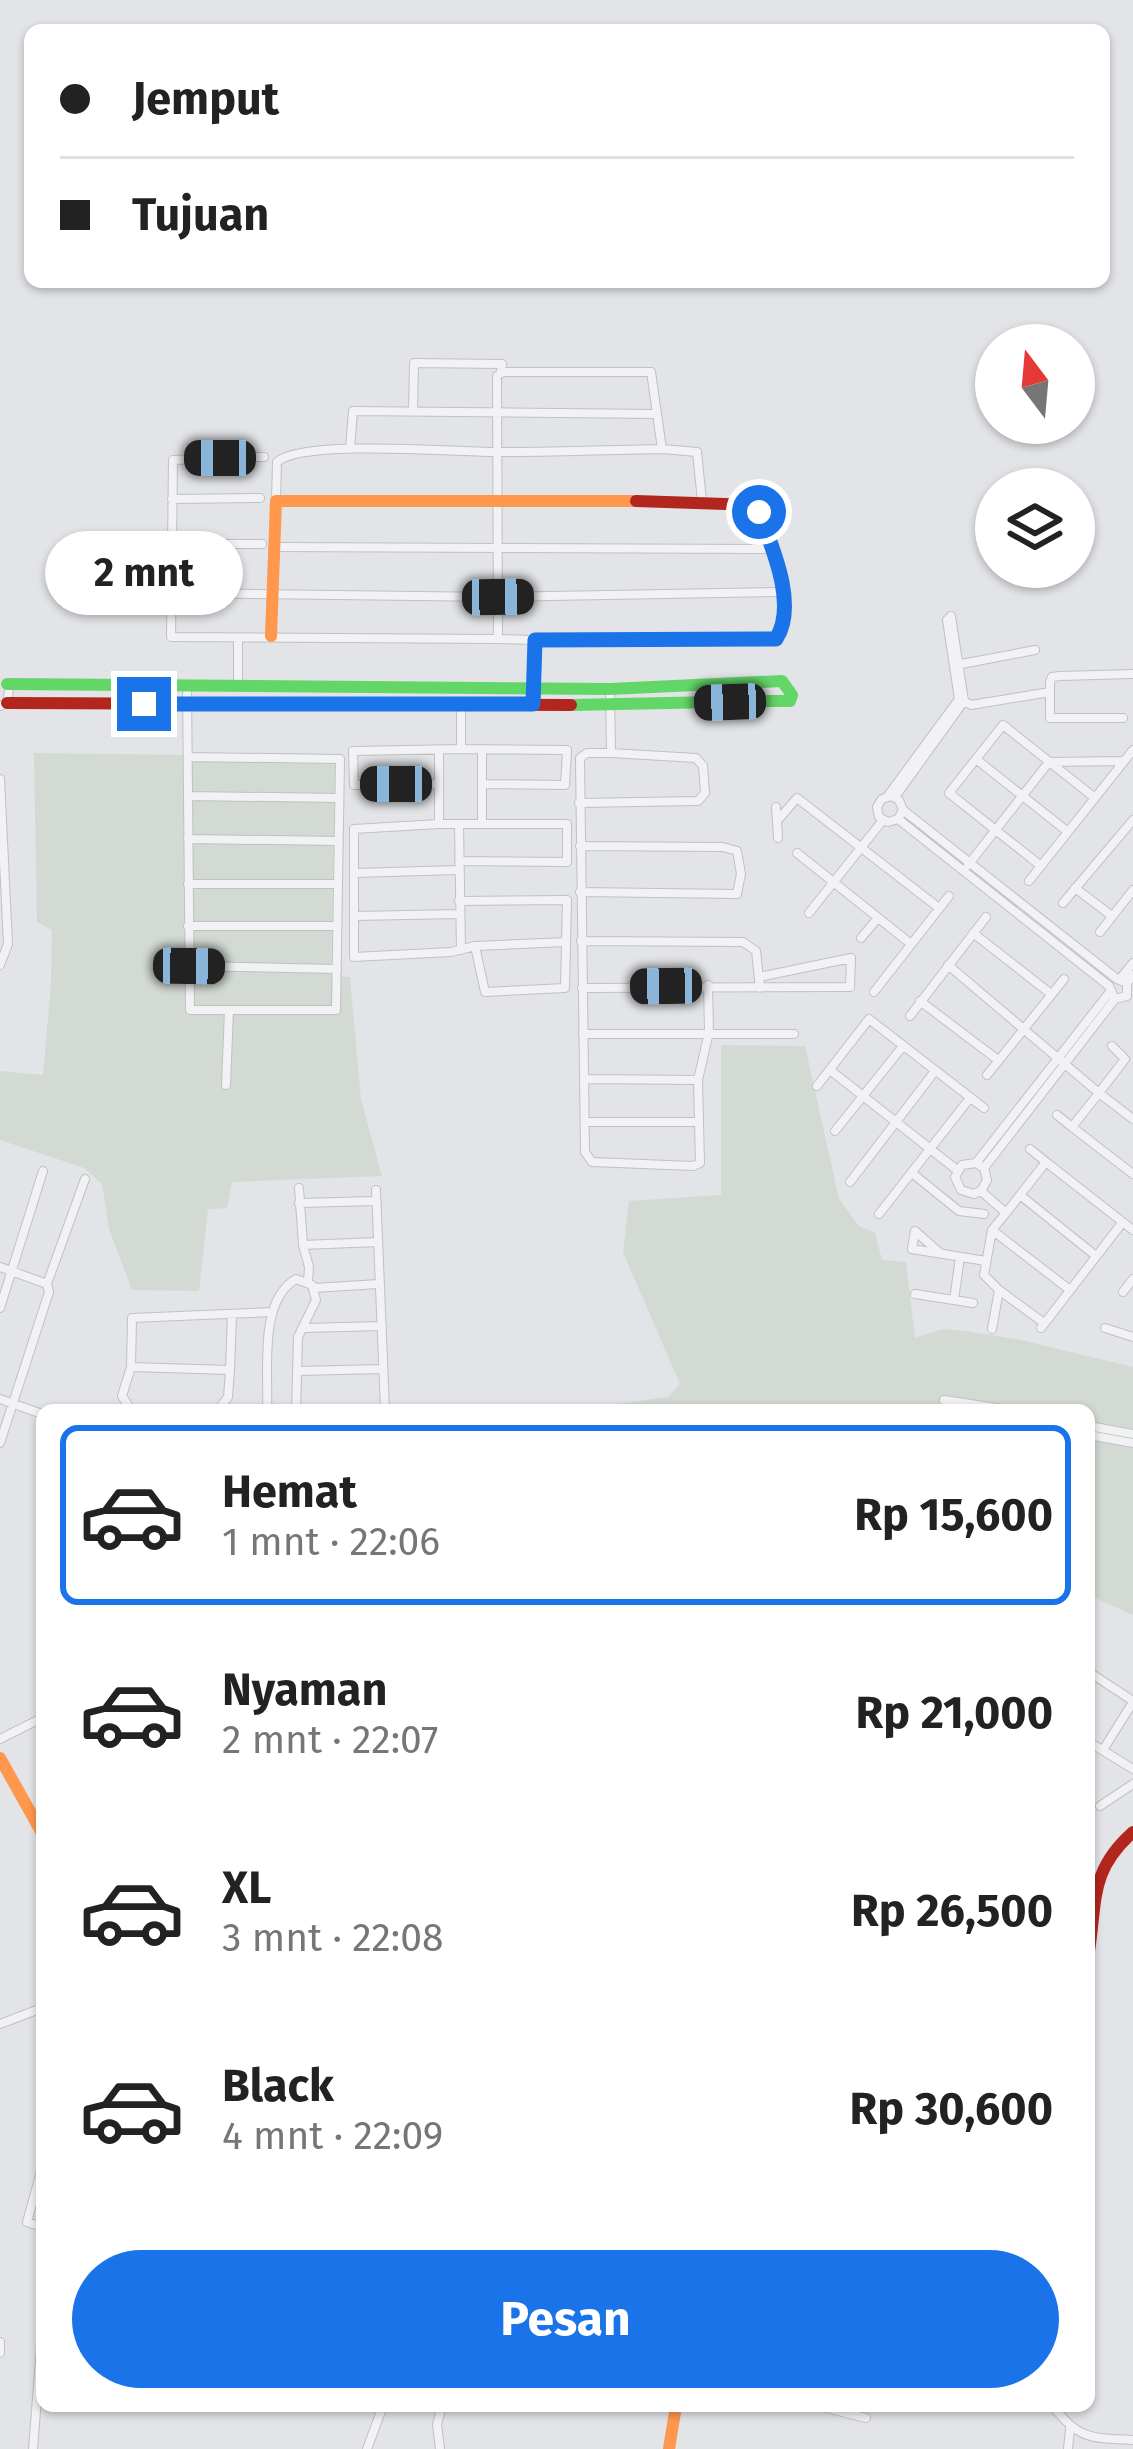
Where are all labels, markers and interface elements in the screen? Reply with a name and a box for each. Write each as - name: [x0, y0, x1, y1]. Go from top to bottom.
- text: Jemput: [132, 72, 279, 126]
- text: Tujuan: [132, 188, 269, 242]
- north arrow: [975, 324, 1095, 444]
- map controls: [975, 324, 1095, 588]
- car: [184, 440, 256, 476]
- button: layers: [975, 468, 1095, 588]
- route start: [732, 485, 786, 539]
- callout: 2 mnt: [45, 530, 243, 614]
- text: 2 mnt: [94, 550, 194, 596]
- car: [462, 578, 534, 616]
- route end: [117, 677, 171, 731]
- car: [693, 683, 767, 721]
- car: [360, 766, 432, 802]
- car: [153, 947, 225, 985]
- car: [630, 967, 702, 1005]
- icon: car: [78, 1461, 186, 1569]
- text: Hemat: [222, 1465, 357, 1519]
- text: Rp 15,600: [854, 1488, 1053, 1542]
- text: 1 mnt · 22:06: [222, 1519, 440, 1565]
- icon: car: [78, 1659, 186, 1767]
- text: Nyaman: [222, 1663, 387, 1717]
- text: Rp 21,000: [855, 1686, 1053, 1740]
- text: 2 mnt · 22:07: [222, 1717, 438, 1763]
- icon: car: [78, 1857, 186, 1965]
- text: XL: [222, 1861, 271, 1915]
- text: Rp 26,500: [851, 1884, 1053, 1938]
- text: 3 mnt · 22:08: [222, 1915, 443, 1961]
- icon: car: [78, 2055, 186, 2163]
- text: Black: [222, 2059, 334, 2113]
- text: Rp 30,600: [850, 2082, 1053, 2136]
- text: 4 mnt · 22:09: [222, 2113, 443, 2159]
- button: Pesan: [72, 2250, 1059, 2388]

